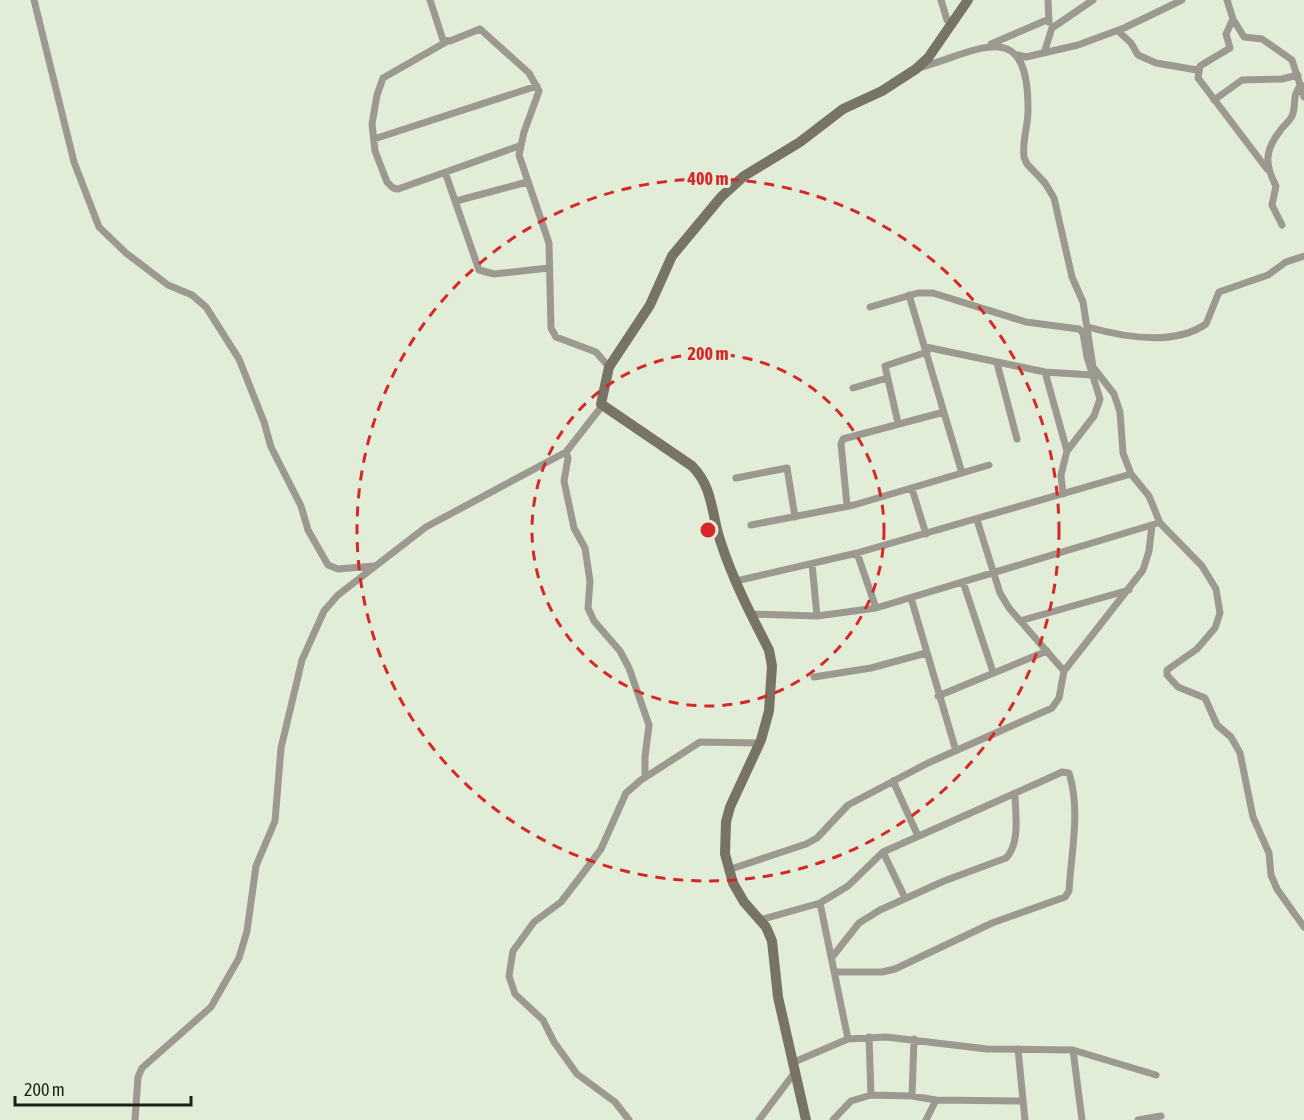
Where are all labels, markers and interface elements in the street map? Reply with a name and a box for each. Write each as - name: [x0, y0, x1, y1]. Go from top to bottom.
- text: 400 m: [687, 168, 728, 189]
- text: 200 m: [688, 343, 728, 364]
- centre of rings: [698, 520, 718, 540]
- scale bar: [15, 1069, 190, 1107]
- text: 200 m: [24, 1079, 65, 1100]

